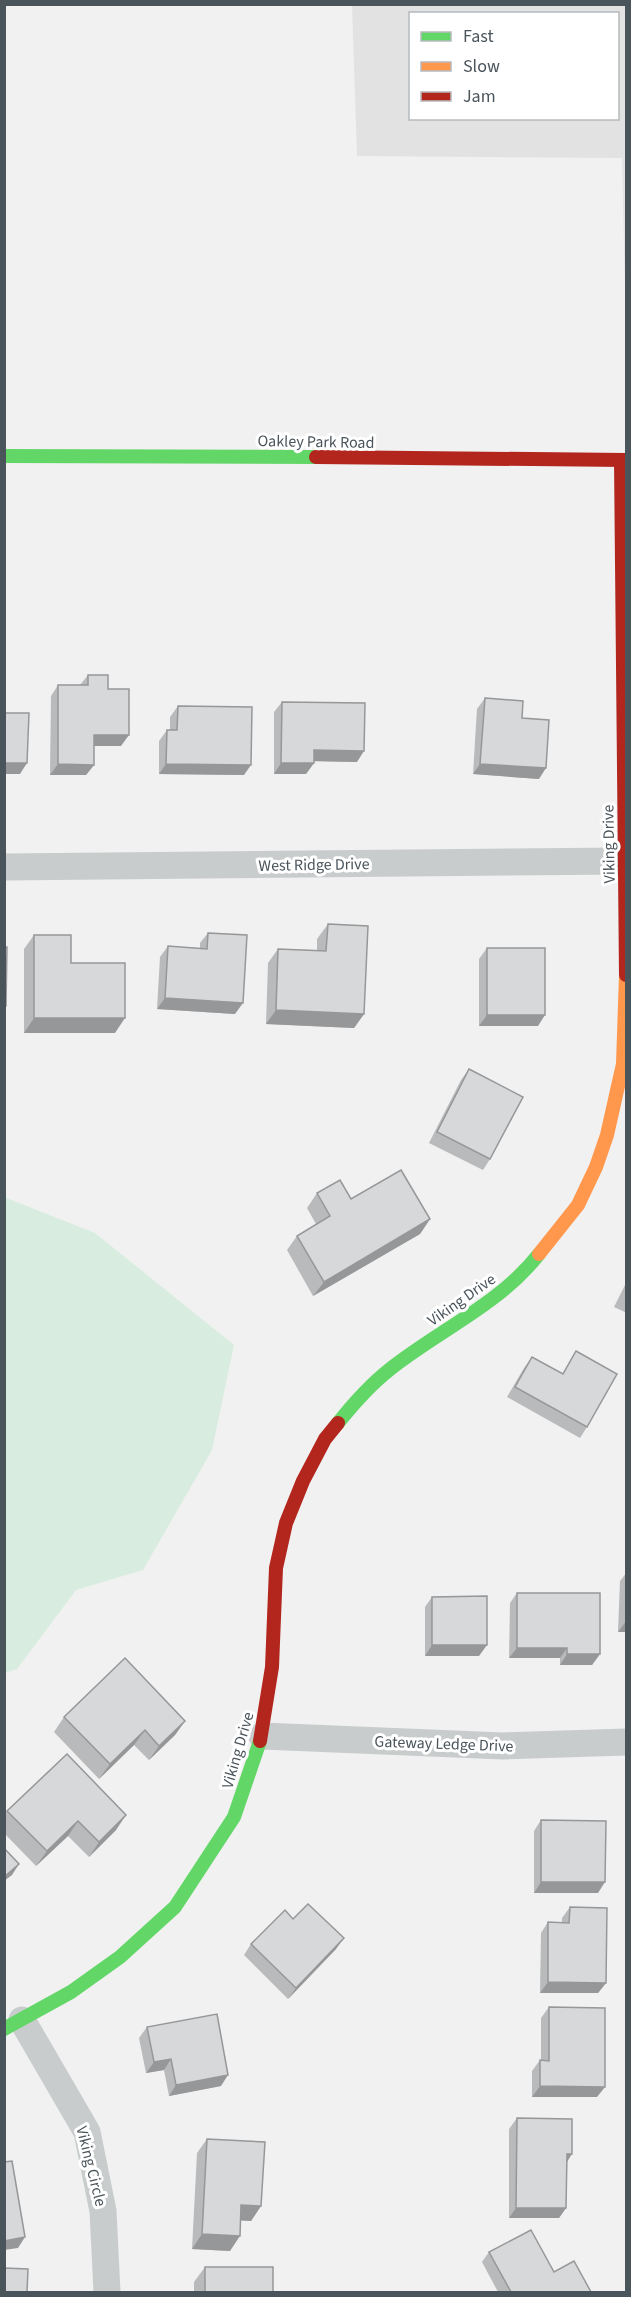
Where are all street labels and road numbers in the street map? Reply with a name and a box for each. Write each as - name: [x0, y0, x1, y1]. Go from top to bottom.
- street label: Oakley Park Road: [257, 430, 375, 454]
- street label: Viking Drive: [597, 804, 621, 884]
- street label: West Ridge Drive: [258, 853, 370, 877]
- street label: Viking Drive: [423, 1268, 500, 1331]
- street label: Viking Drive: [217, 1709, 259, 1791]
- street label: Gateway Ledge Drive: [374, 1731, 514, 1757]
- street label: Viking Circle: [70, 2124, 112, 2209]

